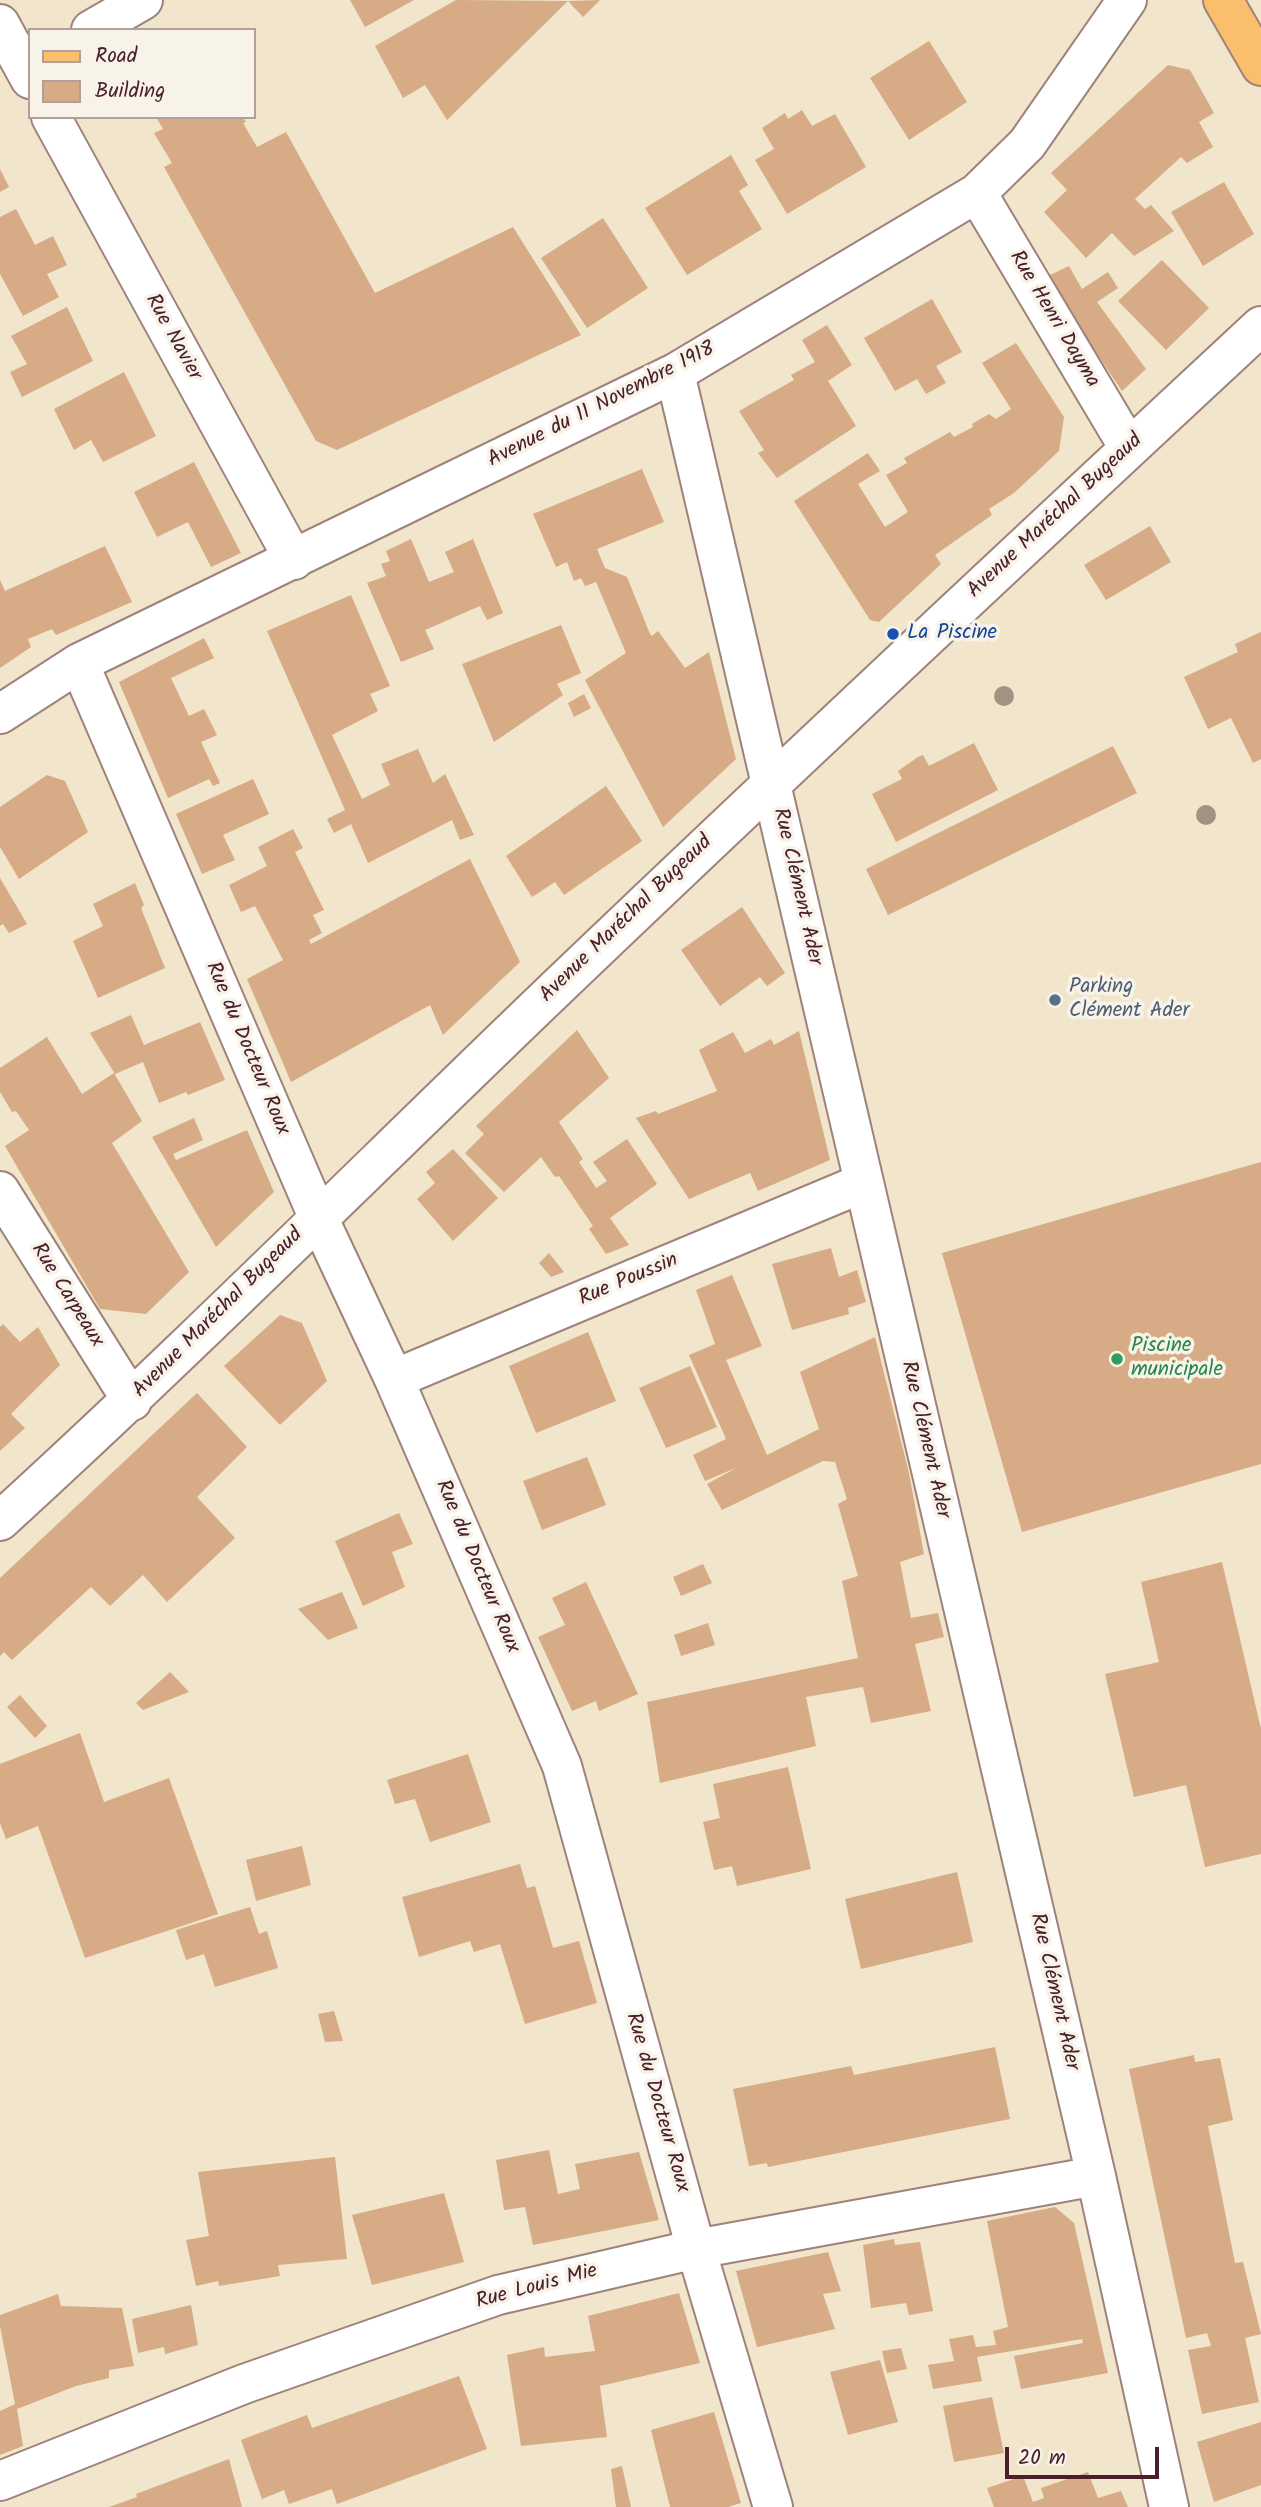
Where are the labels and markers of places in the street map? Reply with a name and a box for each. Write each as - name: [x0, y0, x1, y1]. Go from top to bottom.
- place label: La Piscine: [907, 621, 997, 647]
- marker: La Piscine: [885, 626, 901, 642]
- place label: Parking Clément Ader: [1069, 975, 1189, 1025]
- marker: Parking Clément Ader: [1047, 992, 1063, 1008]
- place label: Piscine municipale: [1131, 1334, 1223, 1384]
- marker: Piscine municipale: [1109, 1351, 1125, 1367]

